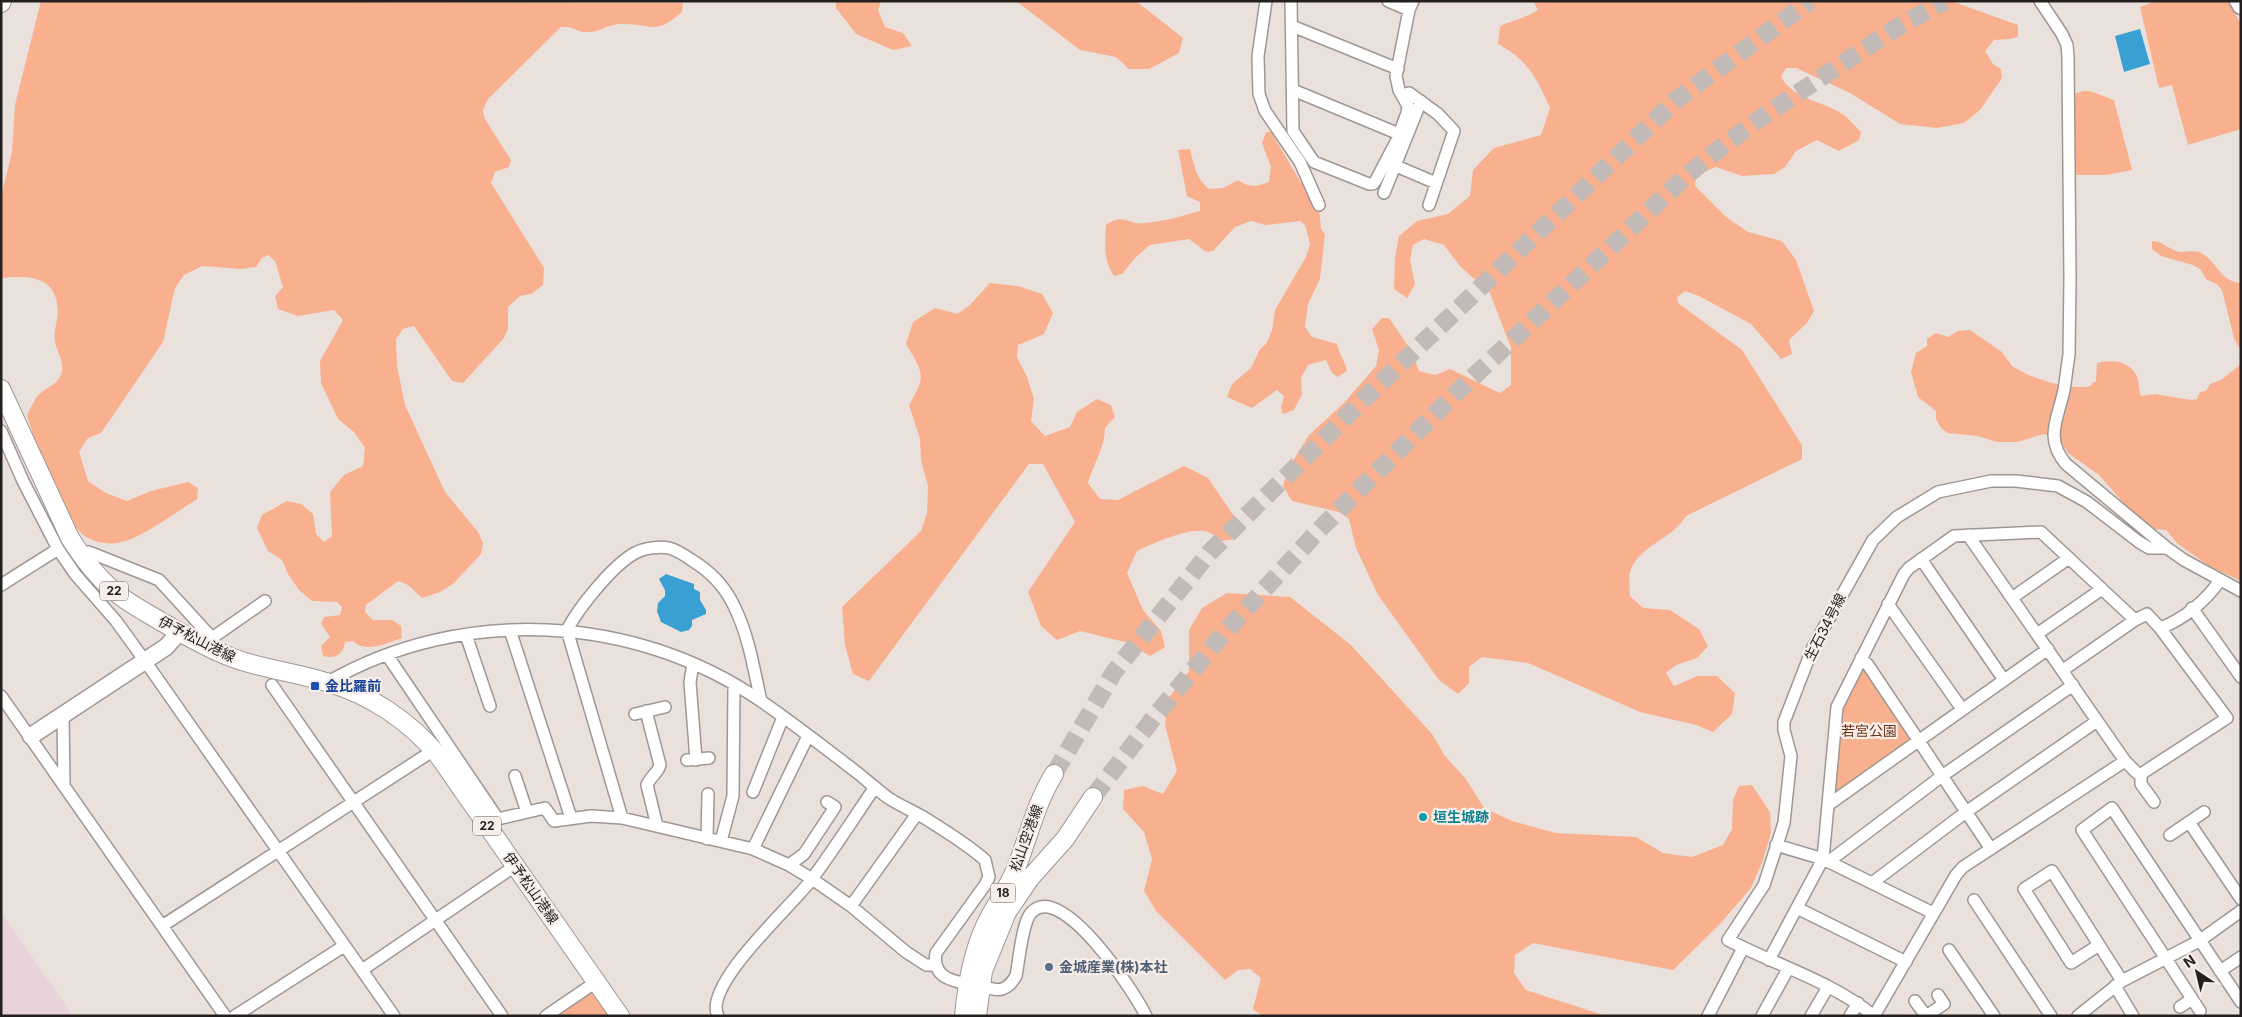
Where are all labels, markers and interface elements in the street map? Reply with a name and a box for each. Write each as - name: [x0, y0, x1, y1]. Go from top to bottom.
- road number: 22: [100, 582, 128, 600]
- street label: 生石34号線: [1800, 590, 1849, 663]
- street label: 伊予松山港線: [156, 612, 239, 665]
- place label: 金比羅前: [325, 677, 381, 694]
- marker: 金比羅前: [309, 680, 321, 692]
- park label: 若宮公園: [1841, 722, 1897, 739]
- street label: 松山空港線: [1006, 802, 1045, 874]
- place label: 垣生城跡: [1433, 808, 1489, 825]
- marker: 垣生城跡: [1417, 811, 1429, 823]
- road number: 22: [473, 816, 501, 836]
- street label: 伊予松山港線: [500, 848, 562, 927]
- road number: 18: [990, 884, 1016, 902]
- north arrow: [2172, 947, 2222, 997]
- text: N: [2180, 951, 2199, 971]
- place label: 金城産業(株)本社: [1059, 958, 1168, 975]
- marker: 金城産業(株)本社: [1043, 961, 1055, 973]

